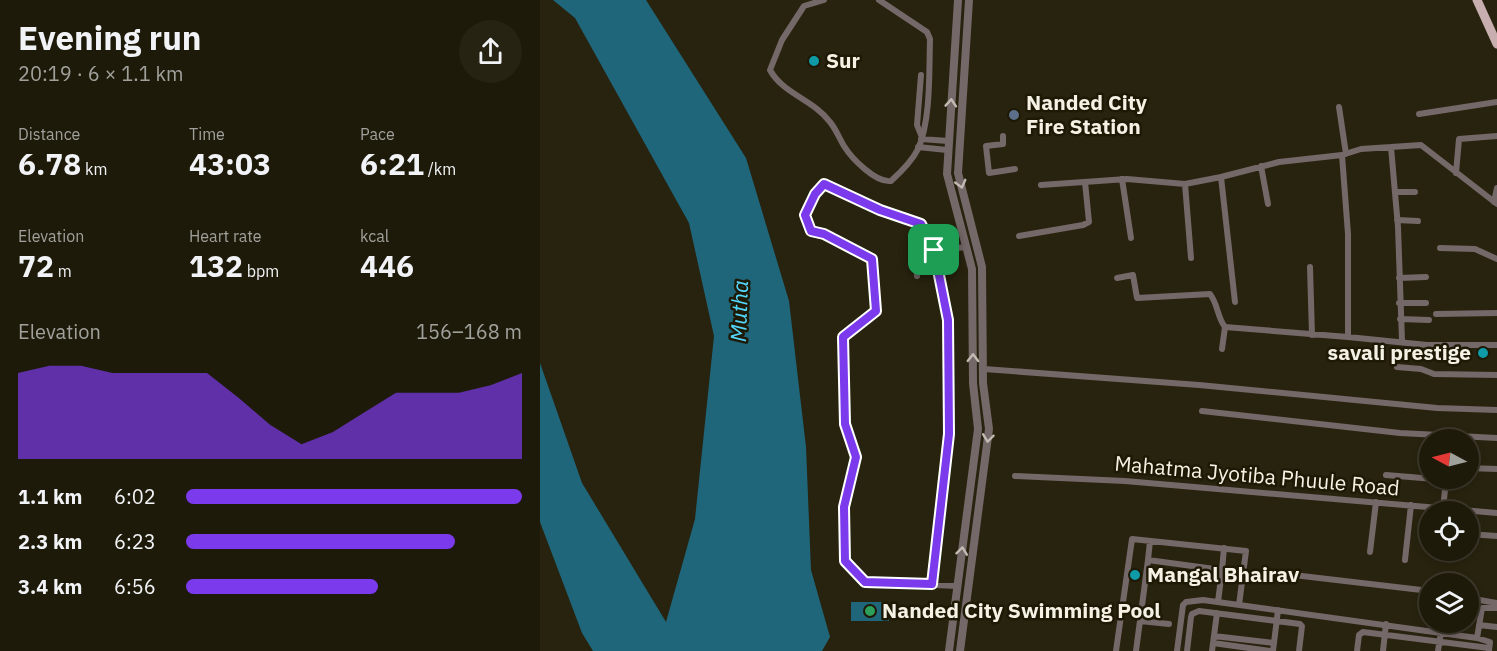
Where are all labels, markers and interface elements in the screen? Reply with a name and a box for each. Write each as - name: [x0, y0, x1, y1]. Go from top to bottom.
- text: Evening run: [18, 16, 202, 59]
- button: share: [459, 20, 522, 83]
- place label: Sur: [826, 46, 861, 74]
- marker: Sur: [807, 54, 821, 68]
- text: 20:19 · 6 × 1.1 km: [18, 60, 183, 87]
- place label: Nanded City Fire Station: [1026, 88, 1148, 140]
- one-way arrow: [944, 99, 957, 108]
- marker: Nanded City Fire Station: [1007, 108, 1021, 122]
- text: Distance: [18, 124, 80, 144]
- text: Time: [189, 124, 225, 144]
- text: Pace: [360, 124, 395, 144]
- text: 6.78: [18, 144, 81, 183]
- text: 43:03: [189, 144, 271, 183]
- text: 6:21: [360, 144, 424, 183]
- text: km: [81, 159, 108, 179]
- text: /km: [424, 159, 456, 179]
- one-way arrow: [953, 179, 966, 189]
- pin: [908, 224, 959, 275]
- text: Elevation: [18, 226, 84, 246]
- text: Heart rate: [189, 226, 262, 246]
- text: kcal: [360, 226, 389, 246]
- icon: arrive: [917, 233, 950, 266]
- text: 72: [18, 246, 54, 285]
- text: 132: [189, 246, 243, 285]
- text: 446: [360, 246, 414, 285]
- text: m: [54, 261, 72, 281]
- text: bpm: [243, 261, 279, 281]
- water label: Mutha: [723, 280, 754, 342]
- text: Elevation: [18, 318, 101, 345]
- text: 156–168 m: [416, 318, 522, 345]
- place label: savali prestige: [1328, 338, 1471, 366]
- marker: savali prestige: [1476, 346, 1490, 360]
- one-way arrow: [967, 353, 979, 362]
- north arrow: [1419, 429, 1479, 489]
- map controls: [1419, 429, 1479, 633]
- one-way arrow: [982, 434, 994, 443]
- street label: Mahatma Jyotiba Phuule Road: [1113, 449, 1401, 501]
- text: 1.1 km: [18, 483, 82, 510]
- text: 6:02: [114, 483, 156, 510]
- button: locate: [1419, 501, 1479, 561]
- text: 2.3 km: [18, 528, 82, 555]
- text: 6:23: [114, 528, 156, 555]
- one-way arrow: [955, 547, 968, 556]
- place label: Mangal Bhairav: [1147, 560, 1300, 588]
- marker: Mangal Bhairav: [1128, 568, 1142, 582]
- text: 3.4 km: [18, 573, 82, 600]
- text: 6:56: [114, 573, 156, 600]
- button: layers: [1419, 573, 1479, 633]
- place label: Nanded City Swimming Pool: [882, 596, 1161, 624]
- marker: Nanded City Swimming Pool: [863, 604, 877, 618]

